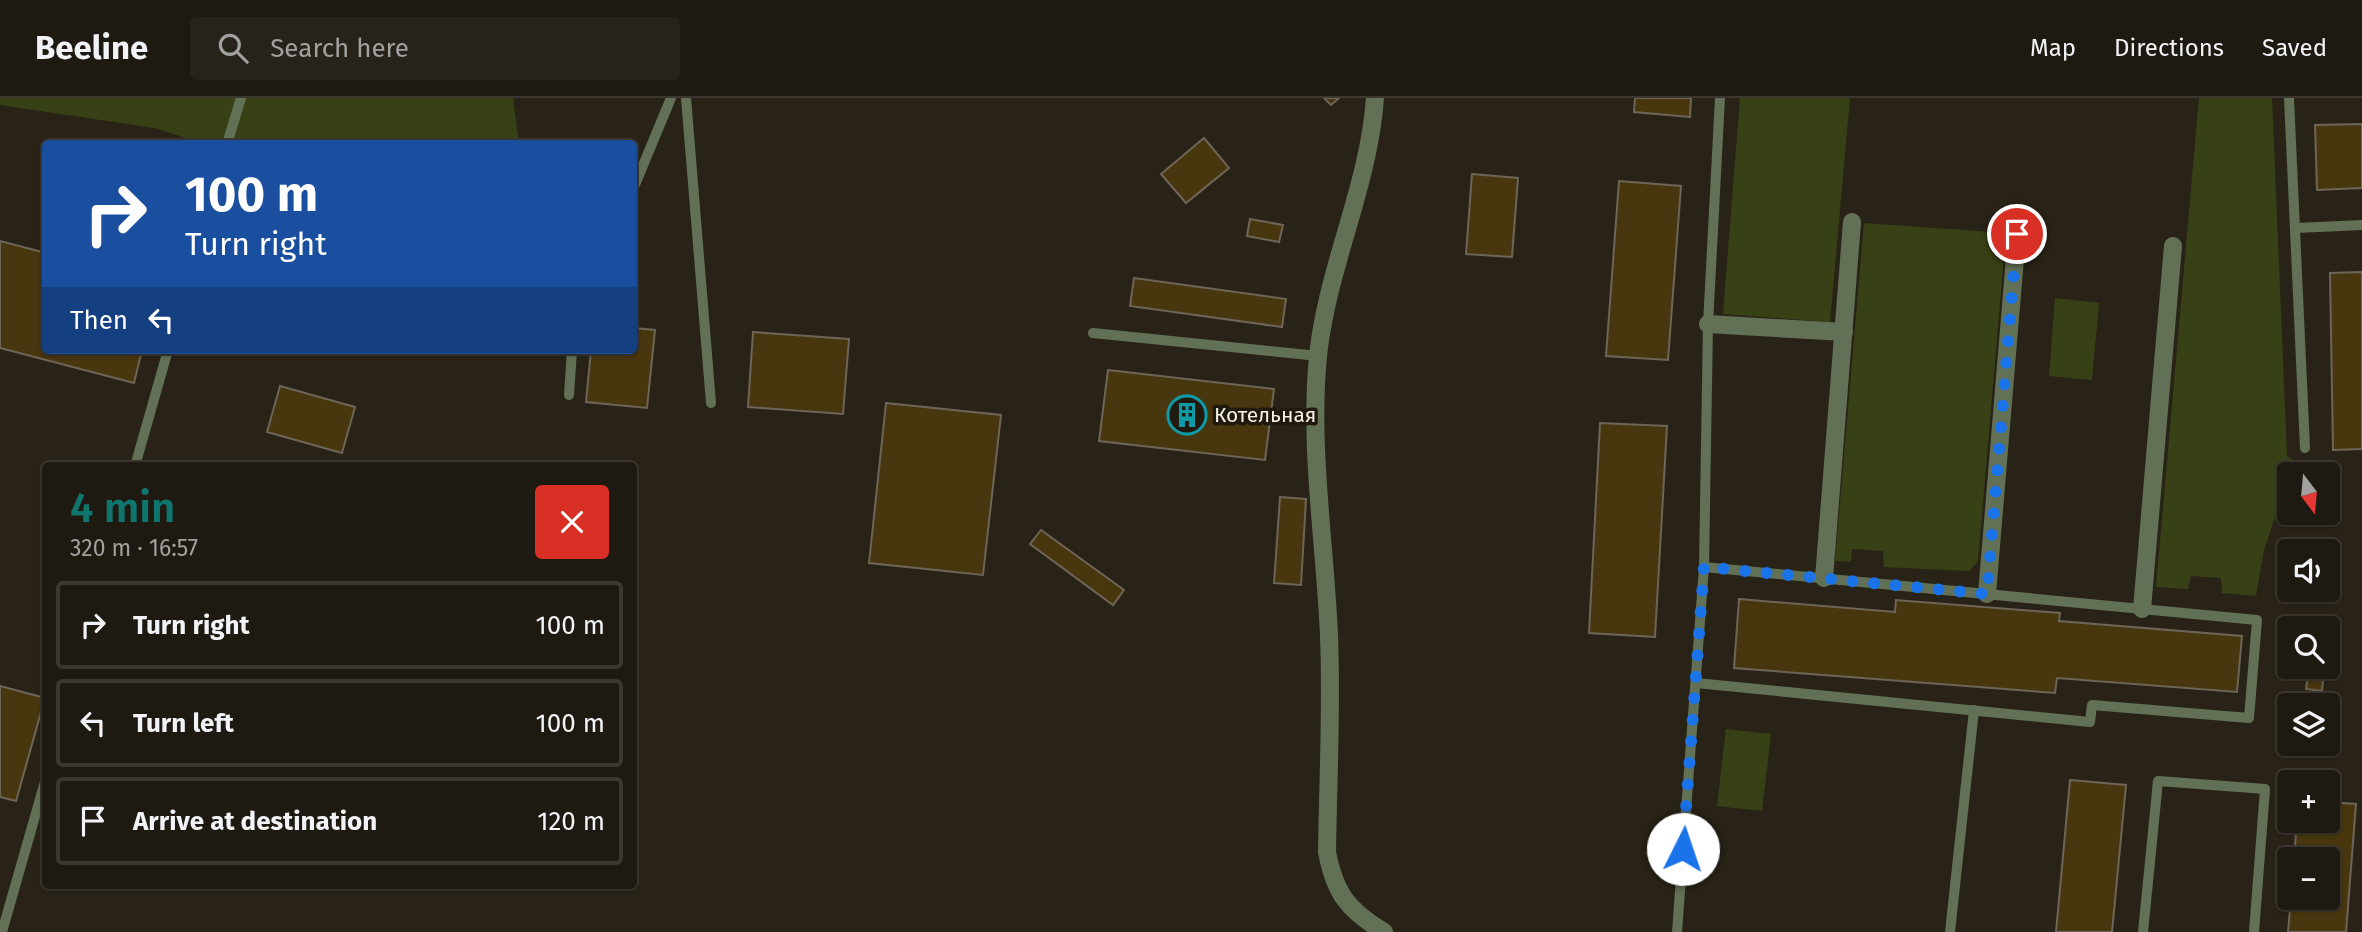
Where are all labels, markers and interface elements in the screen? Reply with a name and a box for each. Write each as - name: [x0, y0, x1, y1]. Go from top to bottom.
- search box: [190, 17, 680, 80]
- text: Beeline: [35, 28, 148, 68]
- icon: search: [214, 29, 252, 67]
- text: Search here: [270, 33, 409, 64]
- text: Map: [2030, 34, 2076, 62]
- text: Directions: [2114, 34, 2224, 62]
- text: Saved: [2262, 34, 2327, 62]
- text: 100 m: [185, 165, 318, 224]
- icon: right: [70, 168, 161, 259]
- pin: [1987, 204, 2047, 264]
- icon: arrive: [1998, 215, 2036, 253]
- text: Turn right: [185, 225, 327, 263]
- icon: left: [142, 301, 180, 339]
- text: Then: [70, 305, 128, 336]
- building icon: Котельная: [1166, 394, 1208, 436]
- place label: Котельная: [1214, 402, 1316, 428]
- north arrow: [2277, 462, 2340, 525]
- map controls: [2277, 462, 2340, 910]
- text: 4 min: [70, 483, 175, 533]
- button: close: [535, 485, 609, 559]
- text: 320 m · 16:57: [70, 534, 198, 562]
- button: sound: [2277, 539, 2340, 602]
- icon: right: [74, 606, 112, 644]
- text: Turn right: [133, 610, 250, 641]
- text: 100 m: [536, 610, 605, 641]
- button: search: [2277, 616, 2340, 679]
- button: layers: [2277, 693, 2340, 756]
- icon: left: [74, 704, 112, 742]
- text: Turn left: [133, 708, 234, 739]
- text: 100 m: [536, 708, 605, 739]
- button: +: [2277, 770, 2340, 833]
- icon: arrive: [74, 802, 112, 840]
- text: Arrive at destination: [133, 806, 377, 837]
- text: 120 m: [537, 806, 605, 837]
- position arrow: [1646, 812, 1720, 886]
- button: −: [2277, 847, 2340, 910]

